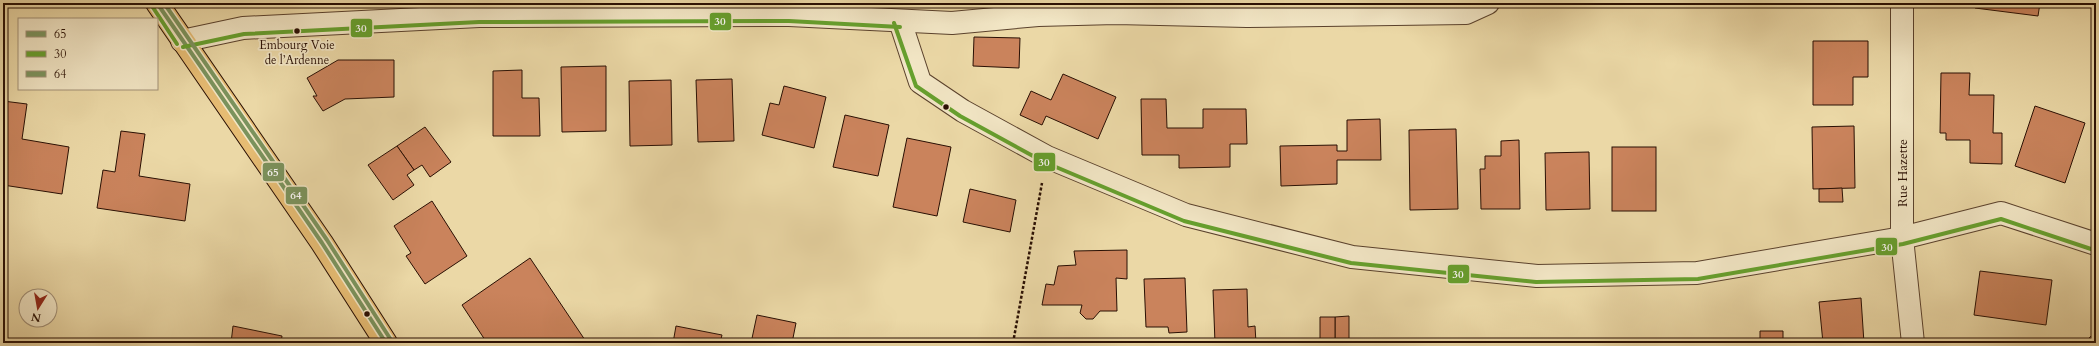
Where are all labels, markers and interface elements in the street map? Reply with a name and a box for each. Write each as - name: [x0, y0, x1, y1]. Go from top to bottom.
- line badge: 30: [709, 12, 732, 31]
- text: 30: [714, 14, 726, 29]
- legend: [18, 18, 158, 90]
- line badge: 30: [350, 18, 373, 38]
- text: 30: [355, 21, 367, 36]
- text: 65: [54, 26, 66, 42]
- marker: Embourg Voie de l’Ardenne: [292, 26, 302, 36]
- place label: Embourg Voie de l’Ardenne: [259, 37, 335, 68]
- text: 30: [54, 46, 66, 62]
- text: 64: [54, 66, 66, 82]
- unlabelled marker: [941, 102, 951, 112]
- street label: Rue Hazette: [1894, 139, 1912, 207]
- line badge: 30: [1033, 152, 1056, 172]
- text: 30: [1038, 155, 1050, 170]
- line badge: 65: [262, 162, 285, 182]
- text: 65: [267, 165, 279, 180]
- line badge: 64: [285, 186, 308, 205]
- text: 64: [290, 188, 302, 203]
- line badge: 30: [1875, 237, 1898, 256]
- text: 30: [1881, 240, 1893, 255]
- line badge: 30: [1447, 264, 1470, 284]
- text: 30: [1452, 267, 1464, 282]
- north arrow: [18, 288, 58, 328]
- text: N: [30, 309, 42, 326]
- unlabelled marker: [362, 309, 372, 319]

